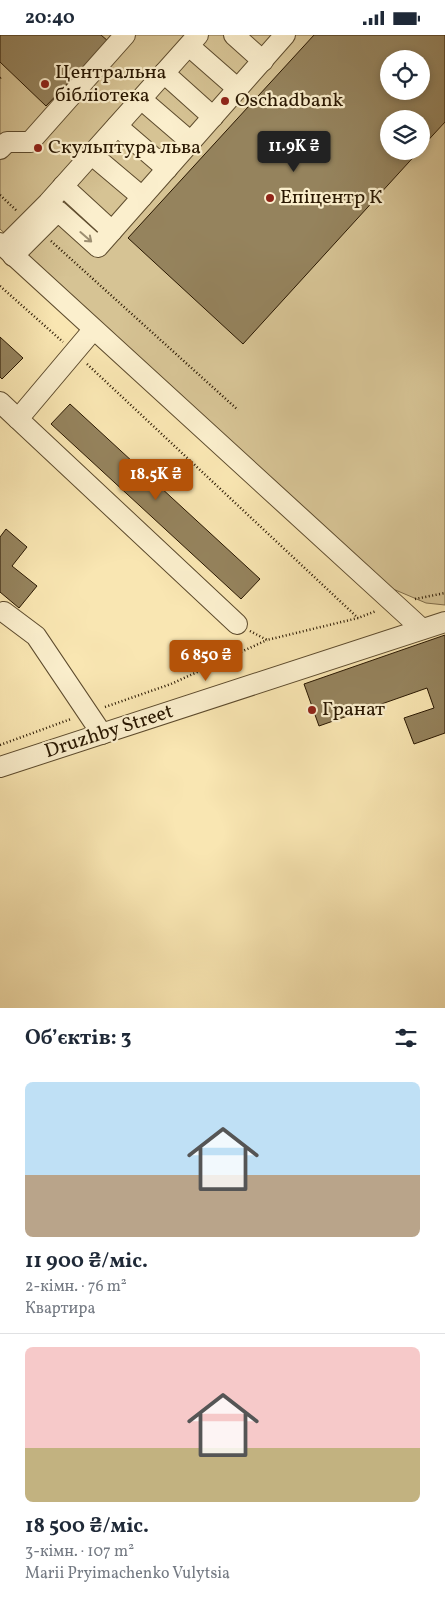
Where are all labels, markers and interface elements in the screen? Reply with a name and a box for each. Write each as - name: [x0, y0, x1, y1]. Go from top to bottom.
- text: 20:40: [25, 5, 75, 31]
- map controls: [380, 50, 430, 160]
- button: locate: [380, 50, 430, 100]
- place label: Центральна бібліотека: [55, 59, 167, 110]
- marker: Центральна бібліотека: [39, 78, 51, 90]
- place label: Oschadbank: [235, 87, 344, 115]
- marker: Oschadbank: [219, 95, 231, 107]
- button: layers: [380, 110, 430, 160]
- pin: 11.9K ₴: [248, 131, 340, 173]
- place label: Скульптура льва: [48, 134, 201, 162]
- text: 11.9K ₴: [268, 136, 320, 158]
- marker: Скульптура льва: [32, 142, 44, 154]
- place label: Епіцентр К: [280, 184, 383, 212]
- marker: Епіцентр К: [264, 192, 276, 204]
- one-way arrow: [80, 231, 93, 242]
- pin: 18.5K ₴: [110, 459, 202, 501]
- text: 18.5K ₴: [130, 464, 182, 486]
- pin: 6 850 ₴: [160, 639, 252, 682]
- text: 6 850 ₴: [180, 645, 232, 667]
- place label: Гранат: [322, 696, 385, 724]
- street label: Druzhby Street: [41, 698, 177, 766]
- marker: Гранат: [306, 704, 318, 716]
- text: Об’єктів: 3: [25, 1024, 132, 1053]
- icon: filters: [392, 1024, 420, 1052]
- icon: home: [178, 1114, 268, 1204]
- text: 11 900 ₴/міс.: [25, 1247, 148, 1276]
- text: 2-кімн. · 76 m²: [25, 1276, 127, 1298]
- text: Квартира: [25, 1298, 95, 1320]
- icon: home: [178, 1380, 268, 1470]
- text: 18 500 ₴/міс.: [25, 1512, 149, 1541]
- text: 3-кімн. · 107 m²: [25, 1541, 134, 1563]
- text: Marii Pryimachenko Vulytsia: [25, 1563, 230, 1585]

